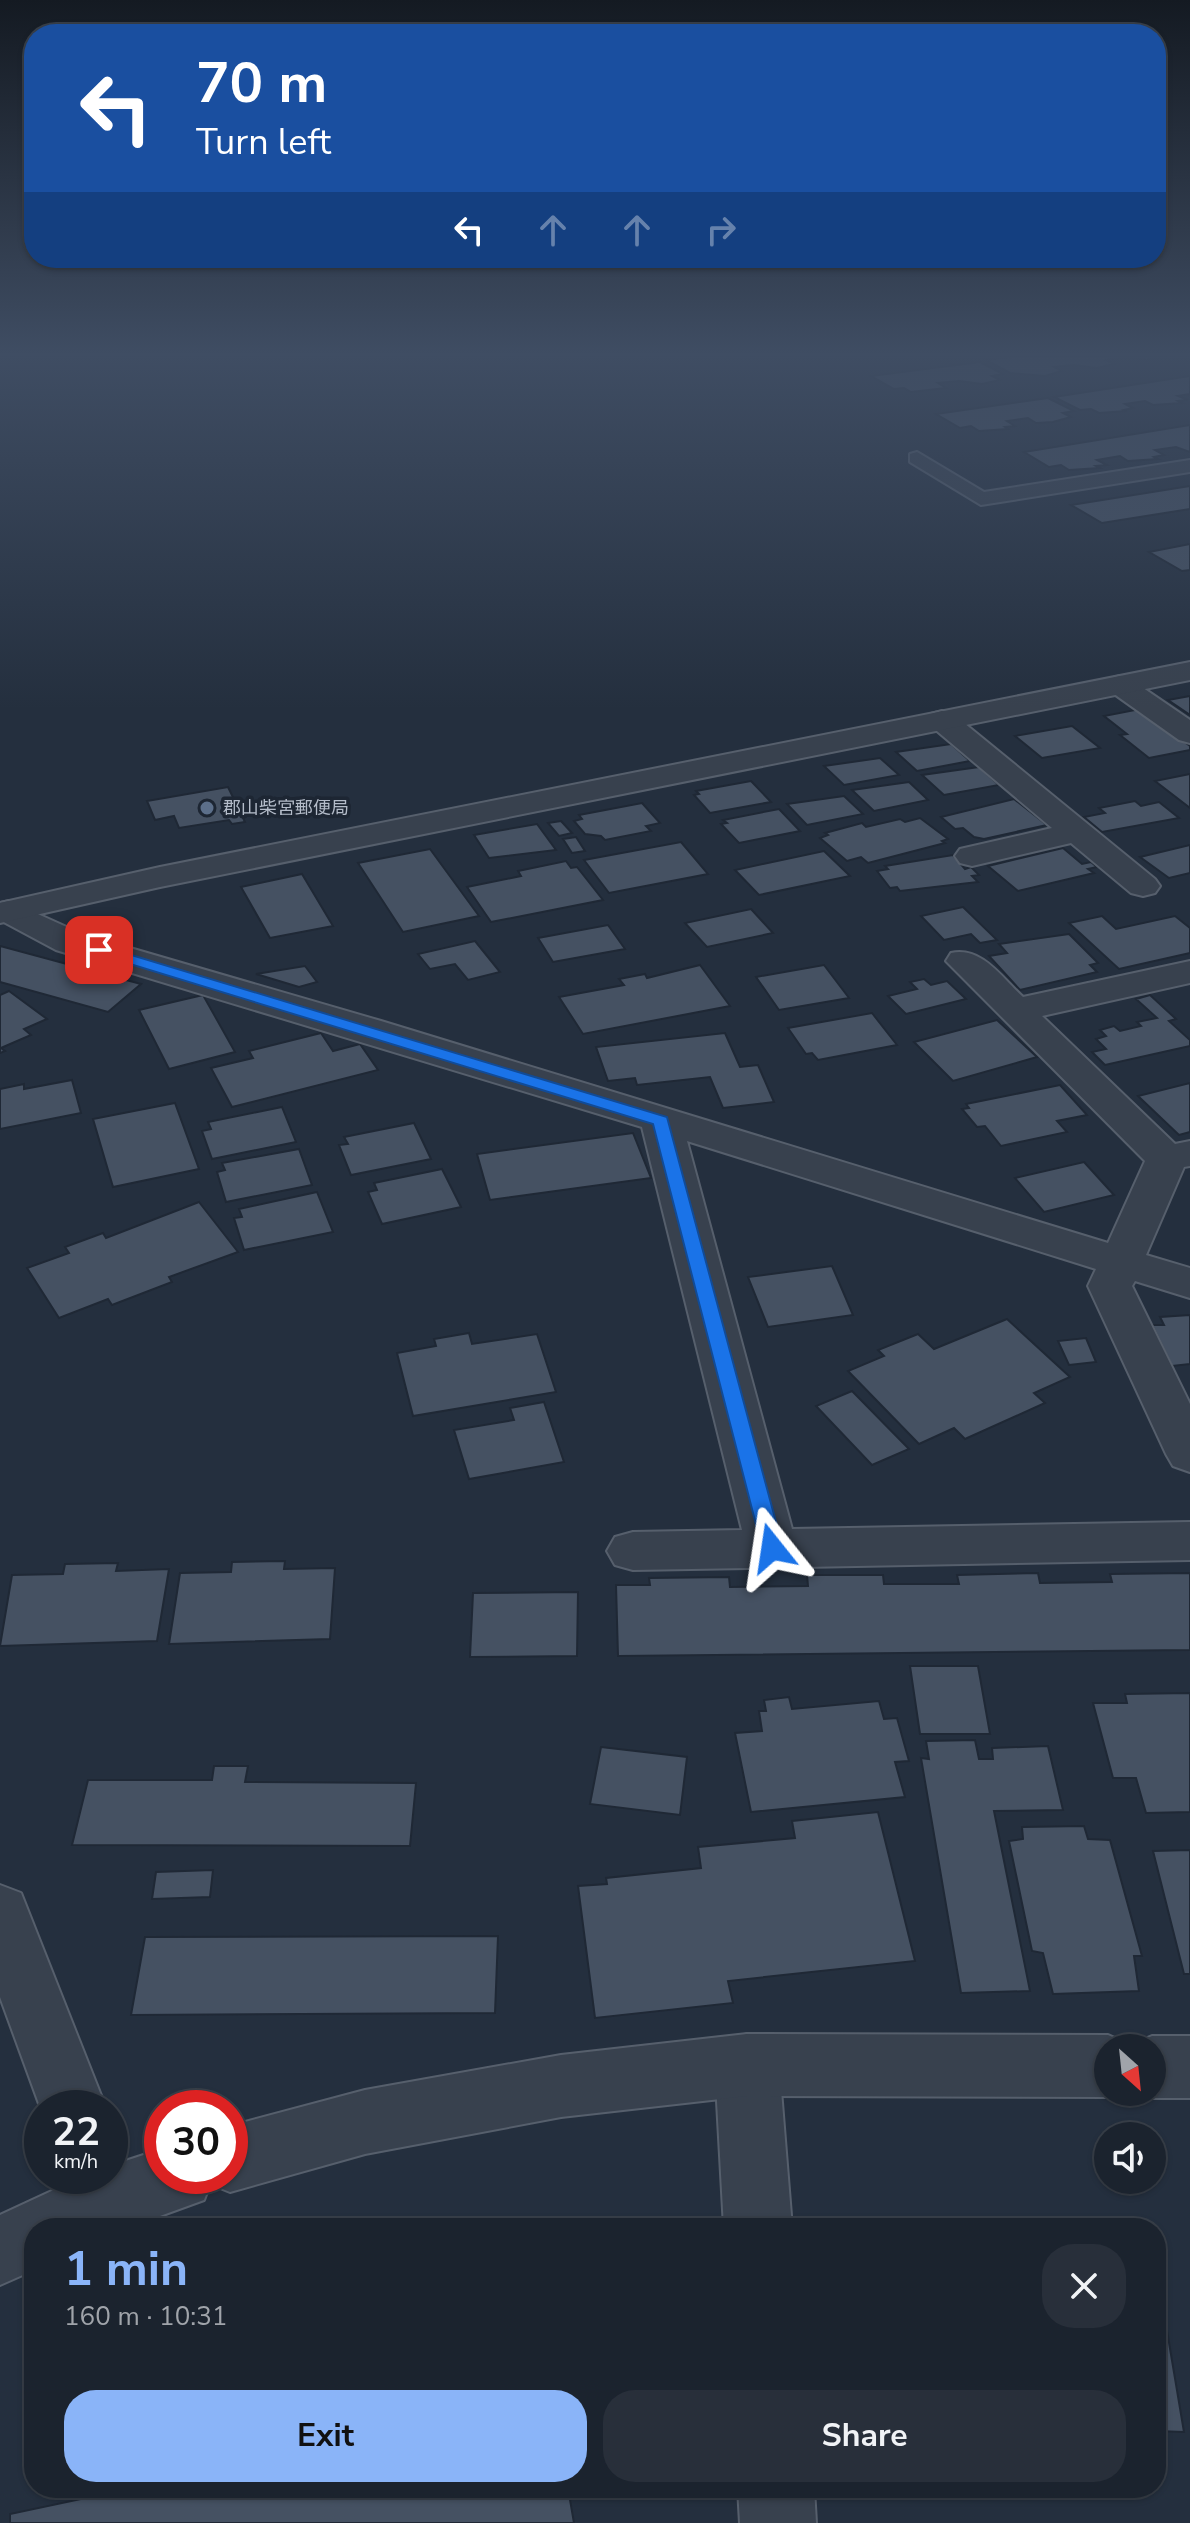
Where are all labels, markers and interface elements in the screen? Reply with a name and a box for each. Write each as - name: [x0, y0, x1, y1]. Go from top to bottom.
- text: 70 m: [196, 45, 327, 122]
- icon: left: [64, 56, 168, 160]
- text: Turn left: [196, 118, 331, 167]
- icon: left: [447, 208, 491, 252]
- icon: ahead: [531, 208, 575, 252]
- icon: ahead: [615, 208, 659, 252]
- icon: right: [699, 208, 743, 252]
- place label: 郡山柴宮郵便局: [223, 796, 349, 820]
- marker: 郡山柴宮郵便局: [198, 799, 216, 817]
- pin: [65, 916, 133, 984]
- icon: arrive: [77, 928, 121, 972]
- position arrow: [730, 1506, 814, 1590]
- north arrow: [1094, 2034, 1166, 2106]
- map controls: [1094, 2034, 1166, 2194]
- speed limit sign: 30: [144, 2090, 248, 2194]
- text: 22: [52, 2105, 100, 2159]
- button: sound: [1094, 2122, 1166, 2194]
- text: km/h: [54, 2148, 98, 2175]
- text: 1 min: [64, 2236, 188, 2302]
- button: close: [1042, 2244, 1126, 2328]
- text: 160 m · 10:31: [64, 2299, 227, 2334]
- button: Exit: [64, 2390, 587, 2482]
- button: Share: [603, 2390, 1126, 2482]

